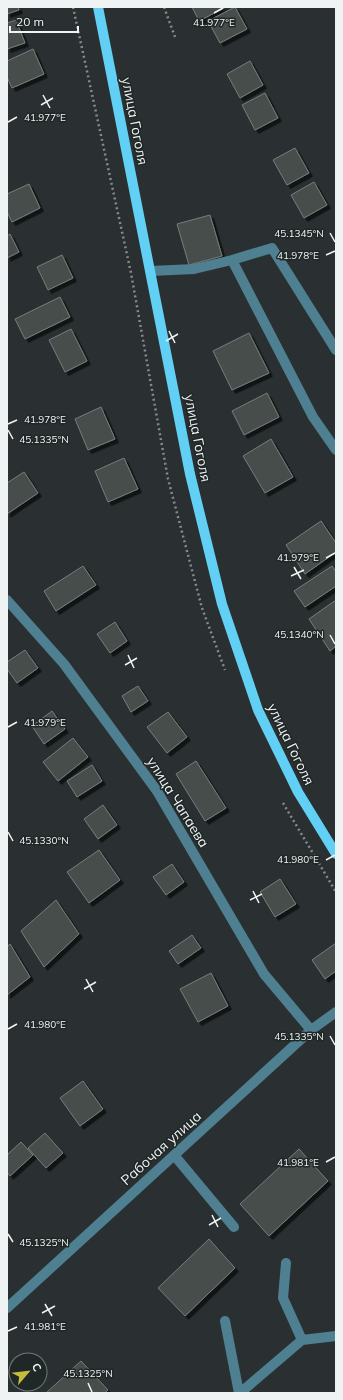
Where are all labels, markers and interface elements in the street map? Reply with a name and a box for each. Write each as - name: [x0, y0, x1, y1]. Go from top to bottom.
- scale bar: [10, 8, 78, 34]
- text: 20 m: [16, 14, 44, 29]
- text: 41.977°E: [193, 16, 235, 29]
- street label: улица Гоголя: [118, 76, 152, 166]
- text: 41.977°E: [24, 111, 66, 124]
- text: 45.1345°N: [274, 227, 324, 240]
- text: 41.978°E: [277, 249, 319, 262]
- street label: улица Гоголя: [181, 393, 215, 483]
- text: 41.978°E: [24, 413, 66, 426]
- text: 45.1335°N: [19, 433, 69, 446]
- text: 41.979°E: [277, 551, 319, 564]
- text: 45.1340°N: [274, 628, 324, 641]
- street label: улица Гоголя: [263, 700, 319, 788]
- text: 41.979°E: [24, 716, 66, 729]
- street label: улица Чапаева: [143, 753, 213, 851]
- text: 45.1330°N: [19, 834, 69, 847]
- text: 41.980°E: [277, 853, 319, 866]
- text: 41.980°E: [24, 1018, 66, 1031]
- text: 45.1335°N: [274, 1030, 324, 1043]
- street label: Рабочая улица: [117, 1107, 205, 1189]
- text: 41.981°E: [277, 1156, 319, 1169]
- text: 45.1325°N: [19, 1236, 69, 1249]
- text: 41.981°E: [24, 1320, 66, 1333]
- north arrow: [8, 1352, 48, 1392]
- text: С: [29, 1361, 45, 1374]
- text: 45.1325°N: [63, 1367, 113, 1380]

